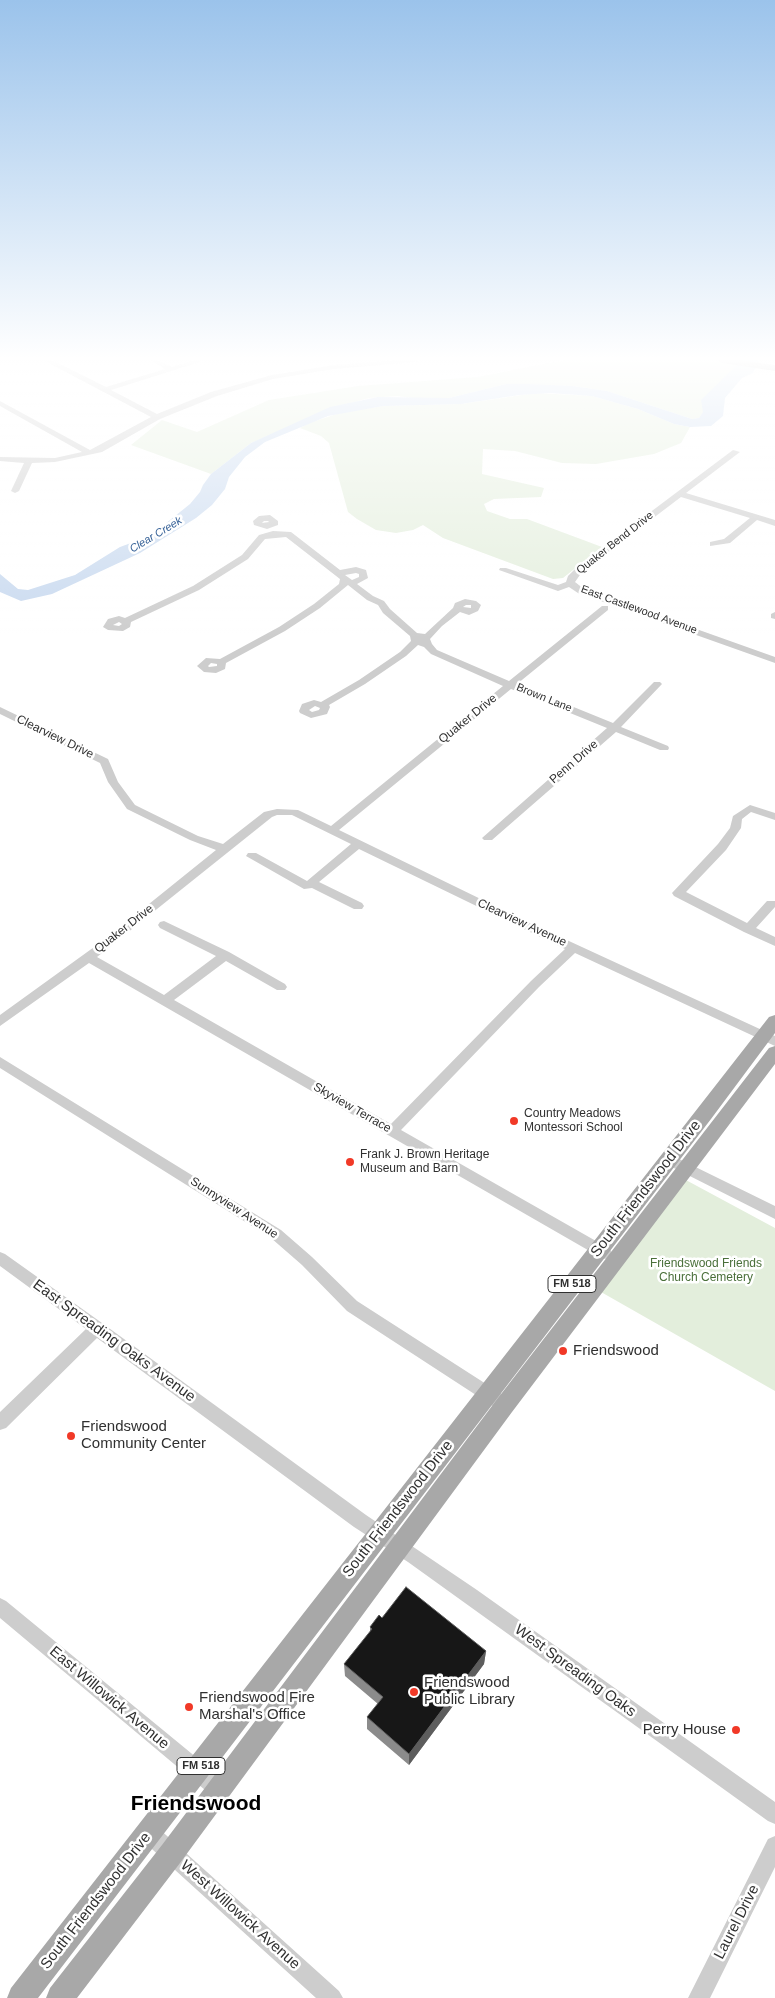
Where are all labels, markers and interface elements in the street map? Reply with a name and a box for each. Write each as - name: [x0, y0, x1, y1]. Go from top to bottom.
- street label: Quaker Bend Drive: [574, 509, 656, 577]
- water label: Clear Creek: [127, 514, 185, 556]
- street label: East Castlewood Avenue: [579, 583, 699, 637]
- street label: Brown Lane: [514, 681, 574, 715]
- street label: Quaker Drive: [436, 691, 500, 747]
- street label: Clearview Drive: [14, 712, 96, 762]
- street label: Penn Drive: [547, 737, 601, 787]
- street label: Clearview Avenue: [475, 896, 569, 950]
- street label: Quaker Drive: [92, 902, 156, 956]
- street label: Skyview Terrace: [311, 1080, 393, 1136]
- place label: Country Meadows Montessori School: [524, 1107, 623, 1135]
- marker: Country Meadows Montessori School: [508, 1115, 520, 1127]
- street label: South Friendswood Drive: [587, 1117, 705, 1261]
- place label: Frank J. Brown Heritage Museum and Barn: [360, 1148, 489, 1176]
- marker: Frank J. Brown Heritage Museum and Barn: [344, 1156, 356, 1168]
- street label: Sunnyview Avenue: [187, 1174, 281, 1242]
- park label: Friendswood Friends Church Cemetery: [650, 1257, 762, 1285]
- street label: East Spreading Oaks Avenue: [29, 1276, 199, 1406]
- road number: FM 518: [548, 1276, 596, 1292]
- place label: Friendswood: [573, 1342, 659, 1360]
- marker: Friendswood: [557, 1345, 569, 1357]
- place label: Friendswood Community Center: [81, 1418, 206, 1453]
- marker: Friendswood Community Center: [65, 1430, 77, 1442]
- street label: South Friendswood Drive: [339, 1437, 457, 1581]
- street label: West Spreading Oaks: [511, 1621, 639, 1721]
- street label: East Willowick Avenue: [46, 1643, 172, 1753]
- place label: Friendswood Public Library: [424, 1674, 515, 1709]
- marker: Friendswood Public Library: [408, 1686, 420, 1698]
- place label: Friendswood Fire Marshal's Office: [199, 1689, 315, 1724]
- marker: Friendswood Fire Marshal's Office: [183, 1701, 195, 1713]
- place label: Perry House: [643, 1721, 726, 1739]
- marker: Perry House: [730, 1724, 742, 1736]
- road number: FM 518: [177, 1758, 225, 1774]
- district label: Friendswood: [131, 1791, 261, 1817]
- street label: South Friendswood Drive: [37, 1829, 155, 1973]
- street label: West Willowick Avenue: [177, 1857, 303, 1973]
- street label: Laurel Drive: [711, 1882, 763, 1962]

